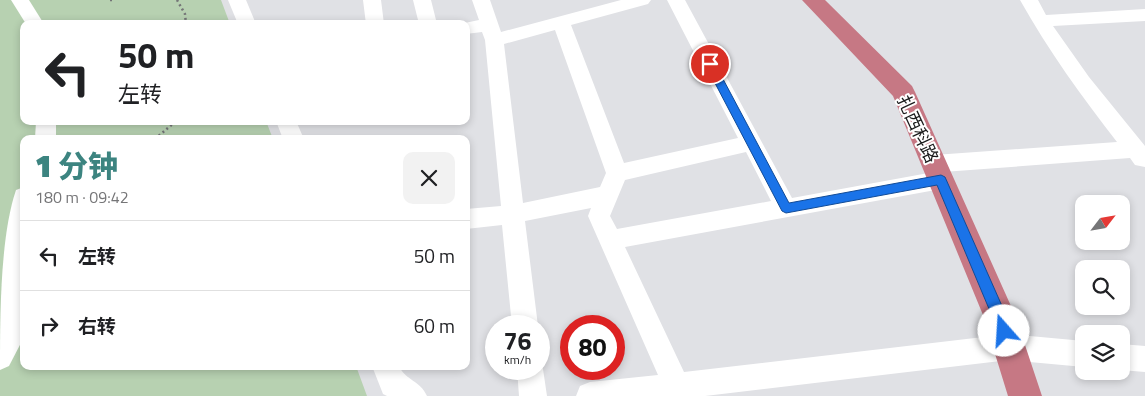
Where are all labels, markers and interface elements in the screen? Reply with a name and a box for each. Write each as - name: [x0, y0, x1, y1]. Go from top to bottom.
- text: 50 m: [118, 28, 194, 82]
- icon: left: [35, 40, 100, 105]
- pin: [689, 43, 731, 85]
- icon: arrive: [696, 50, 724, 78]
- text: 左转: [118, 77, 162, 111]
- street label: 扎西科路: [891, 91, 945, 167]
- text: 1 分钟: [35, 143, 118, 189]
- button: close: [403, 152, 455, 204]
- text: 180 m · 09:42: [35, 185, 129, 209]
- north arrow: [1075, 195, 1130, 250]
- map controls: [1075, 195, 1130, 380]
- text: 左转: [78, 241, 116, 270]
- text: 50 m: [414, 241, 455, 270]
- icon: left: [35, 242, 63, 270]
- button: search: [1075, 260, 1130, 315]
- position arrow: [977, 304, 1029, 356]
- text: 右转: [78, 311, 116, 340]
- text: 60 m: [414, 311, 455, 340]
- icon: right: [35, 312, 63, 340]
- speed limit sign: 80: [560, 315, 625, 380]
- text: 76: [503, 322, 532, 360]
- button: layers: [1075, 325, 1130, 380]
- text: km/h: [504, 350, 531, 369]

